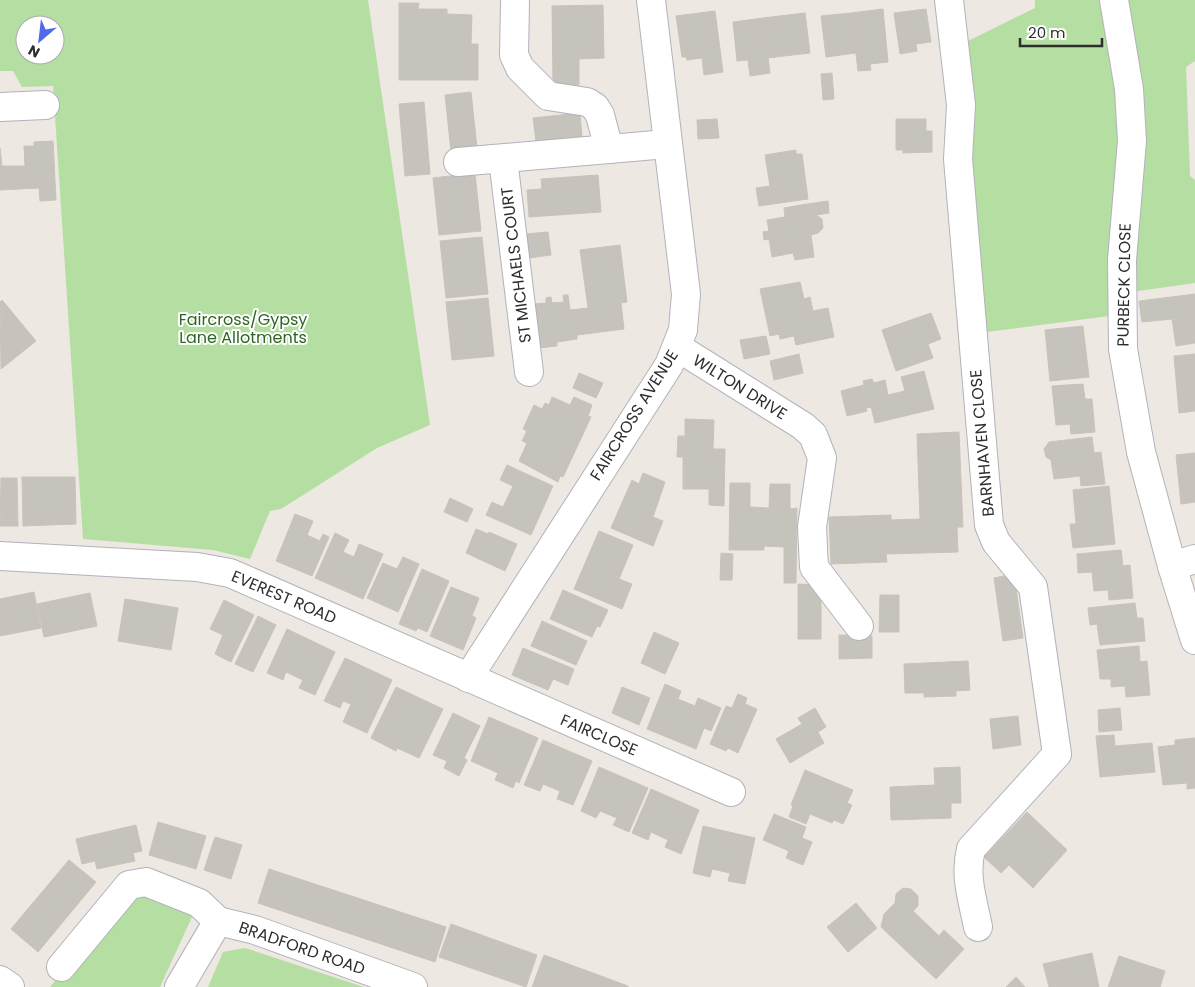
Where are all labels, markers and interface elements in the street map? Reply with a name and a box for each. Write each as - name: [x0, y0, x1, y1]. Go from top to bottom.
- north arrow: [15, 15, 65, 65]
- scale bar: [1020, 15, 1102, 47]
- text: 20 m: [1028, 22, 1066, 43]
- text: N: [25, 40, 43, 63]
- street label: ST MICHAELS COURT: [495, 185, 537, 344]
- street label: PURBECK CLOSE: [1111, 223, 1137, 347]
- park label: Faircross/Gypsy Lane Allotments: [179, 308, 307, 349]
- street label: FAIRCROSS AVENUE: [584, 345, 684, 485]
- street label: WILTON DRIVE: [688, 349, 792, 425]
- street label: BARNHAVEN CLOSE: [964, 369, 1000, 517]
- street label: EVEREST ROAD: [228, 565, 340, 629]
- street label: FAIRCLOSE: [557, 708, 641, 762]
- street label: BRADFORD ROAD: [236, 916, 368, 980]

